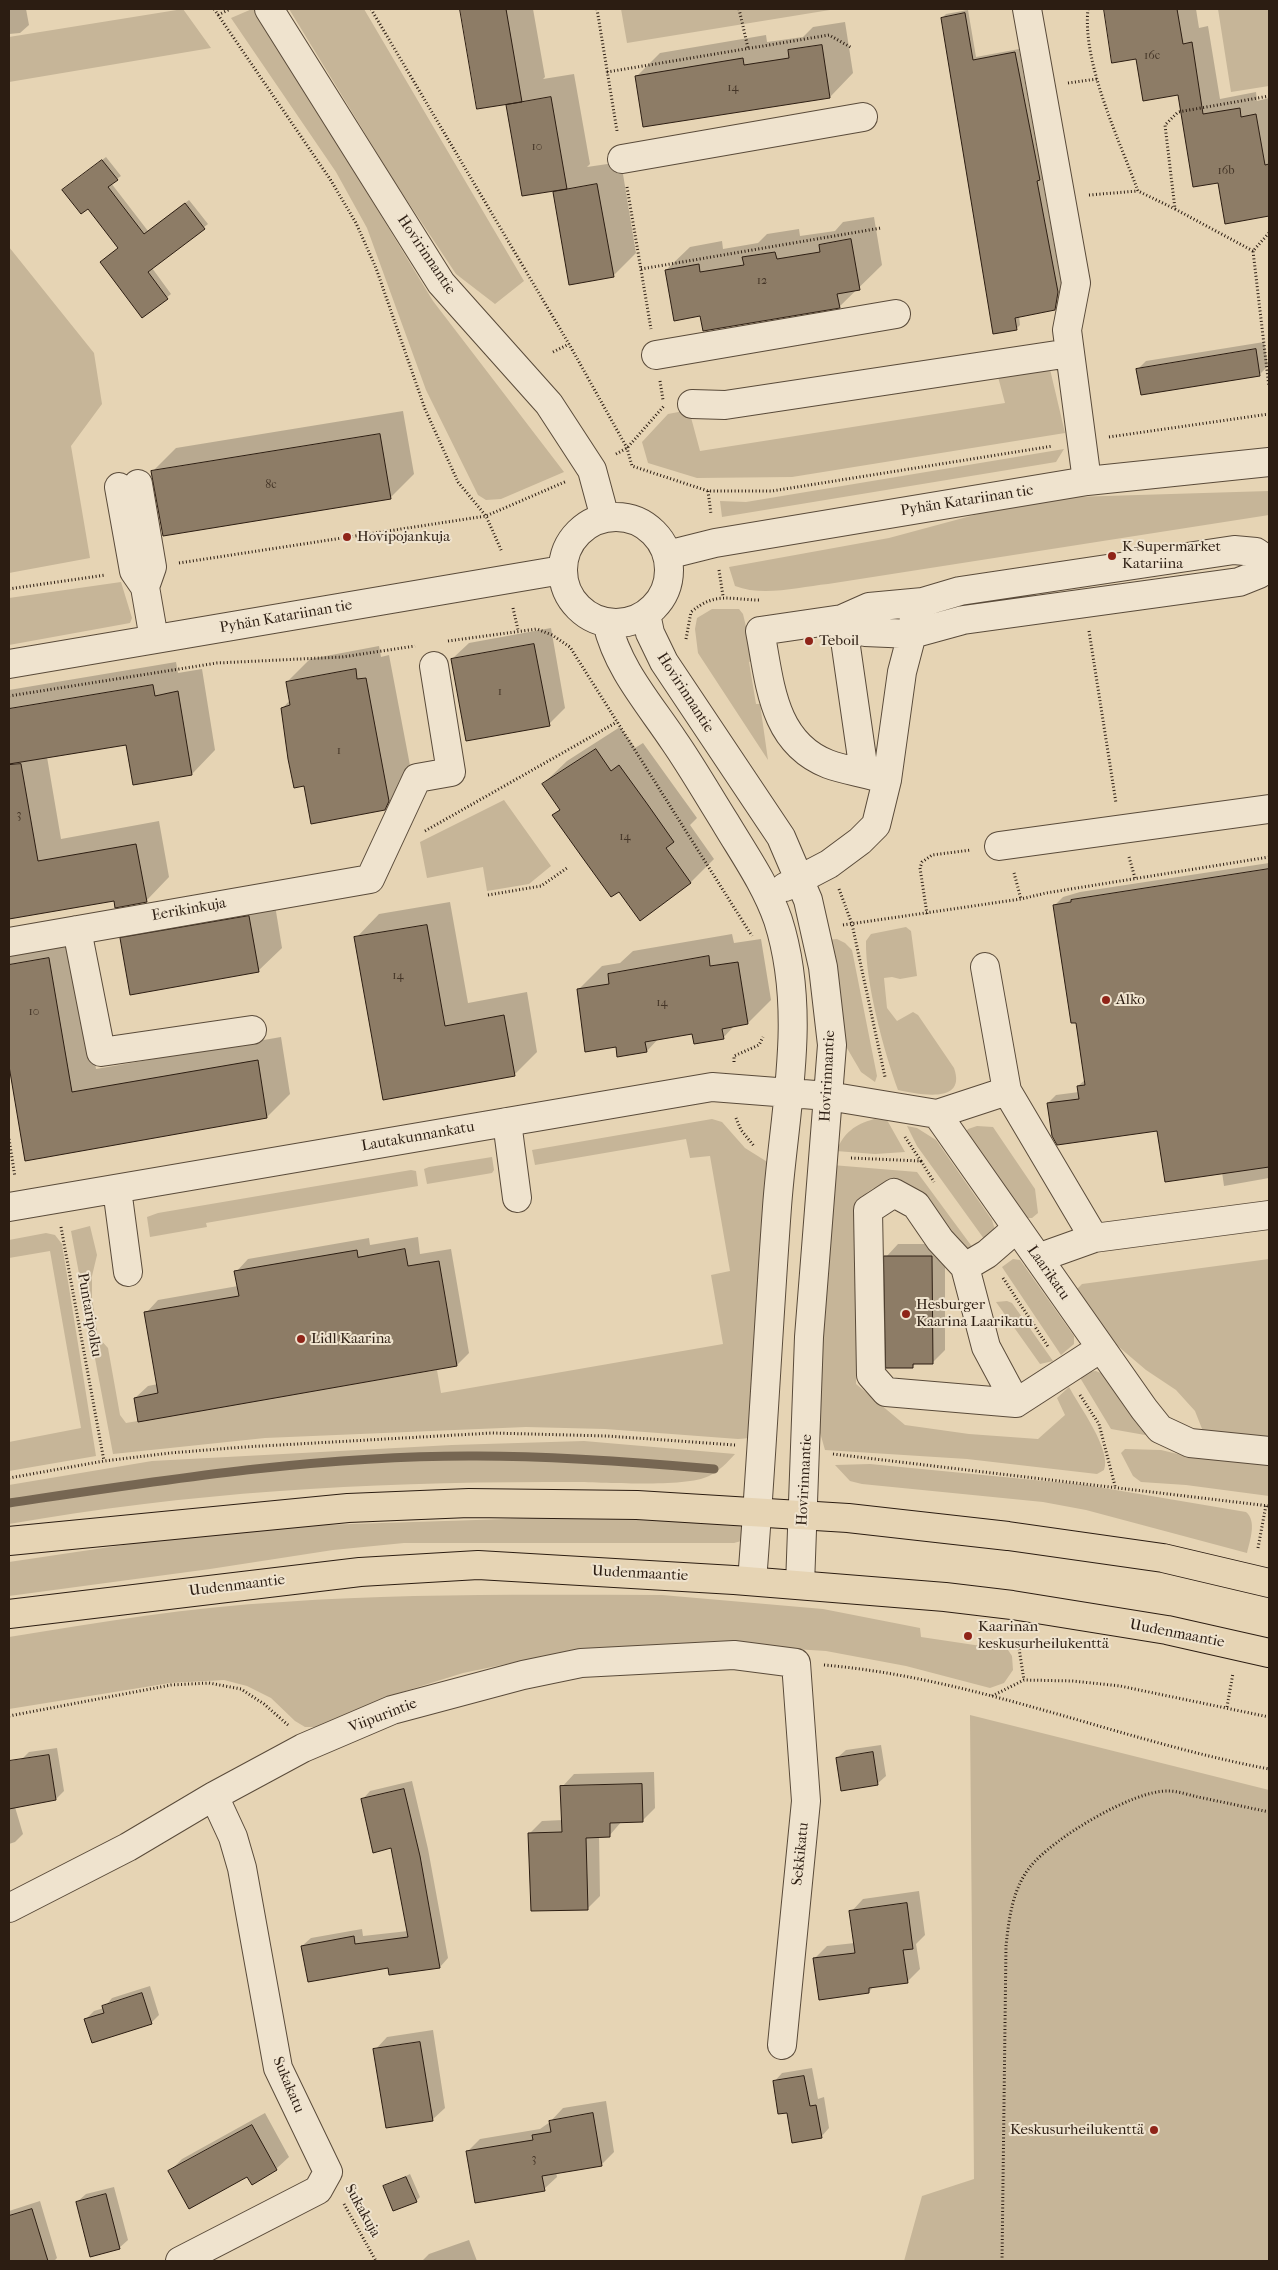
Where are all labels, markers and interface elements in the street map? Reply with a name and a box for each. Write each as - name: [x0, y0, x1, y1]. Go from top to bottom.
- house number: 16c: [1144, 49, 1160, 63]
- house number: 14: [727, 81, 739, 95]
- house number: 10: [532, 140, 542, 154]
- house number: 16b: [1217, 164, 1235, 178]
- street label: Hovirinnantie: [393, 212, 459, 298]
- house number: 12: [757, 274, 767, 288]
- house number: 8c: [265, 478, 277, 492]
- street label: Pyhän Katariinan tie: [899, 482, 1035, 520]
- place label: Hovipojankuja: [357, 528, 450, 546]
- marker: Hovipojankuja: [341, 531, 353, 543]
- place label: K-Supermarket Katariina: [1122, 538, 1221, 573]
- marker: K-Supermarket Katariina: [1106, 550, 1118, 562]
- street label: Pyhän Katariinan tie: [218, 596, 354, 638]
- place label: Teboil: [819, 632, 859, 650]
- marker: Teboil: [803, 635, 815, 647]
- street label: Hovirinnantie: [652, 650, 718, 736]
- house number: 1: [498, 685, 502, 699]
- house number: 1: [337, 744, 341, 758]
- house number: 3: [17, 808, 21, 822]
- house number: 14: [619, 830, 631, 844]
- street label: Eerikinkuja: [150, 895, 228, 925]
- house number: 14: [392, 969, 404, 983]
- place label: Alko: [1116, 991, 1145, 1009]
- marker: Alko: [1100, 994, 1112, 1006]
- house number: 14: [656, 996, 668, 1010]
- house number: 10: [29, 1005, 39, 1019]
- street label: Hovirinnantie: [817, 1030, 839, 1122]
- street label: Lautakunnankatu: [360, 1118, 476, 1156]
- street label: Laarikatu: [1023, 1242, 1073, 1304]
- street label: Puntaripolku: [73, 1271, 105, 1359]
- place label: Hesburger Kaarina Laarikatu: [916, 1296, 1033, 1331]
- marker: Hesburger Kaarina Laarikatu: [900, 1308, 912, 1320]
- place label: Lidl Kaarina: [311, 1330, 391, 1348]
- marker: Lidl Kaarina: [295, 1333, 307, 1345]
- street label: Hovirinnantie: [794, 1434, 816, 1526]
- street label: Uudenmaantie: [591, 1562, 689, 1586]
- street label: Uudenmaantie: [188, 1571, 286, 1601]
- street label: Uudenmaantie: [1128, 1616, 1226, 1652]
- place label: Kaarinan keskusurheilukenttä: [978, 1618, 1109, 1653]
- marker: Kaarinan keskusurheilukenttä: [962, 1630, 974, 1642]
- street label: Viipurintie: [346, 1695, 420, 1737]
- street label: Sekkikatu: [789, 1822, 813, 1886]
- street label: Sukakatu: [268, 2054, 308, 2116]
- place label: Keskusurheilukenttä: [1010, 2121, 1144, 2139]
- marker: Keskusurheilukenttä: [1148, 2124, 1160, 2136]
- house number: 3: [532, 2152, 536, 2166]
- street label: Sukakuja: [340, 2181, 384, 2241]

